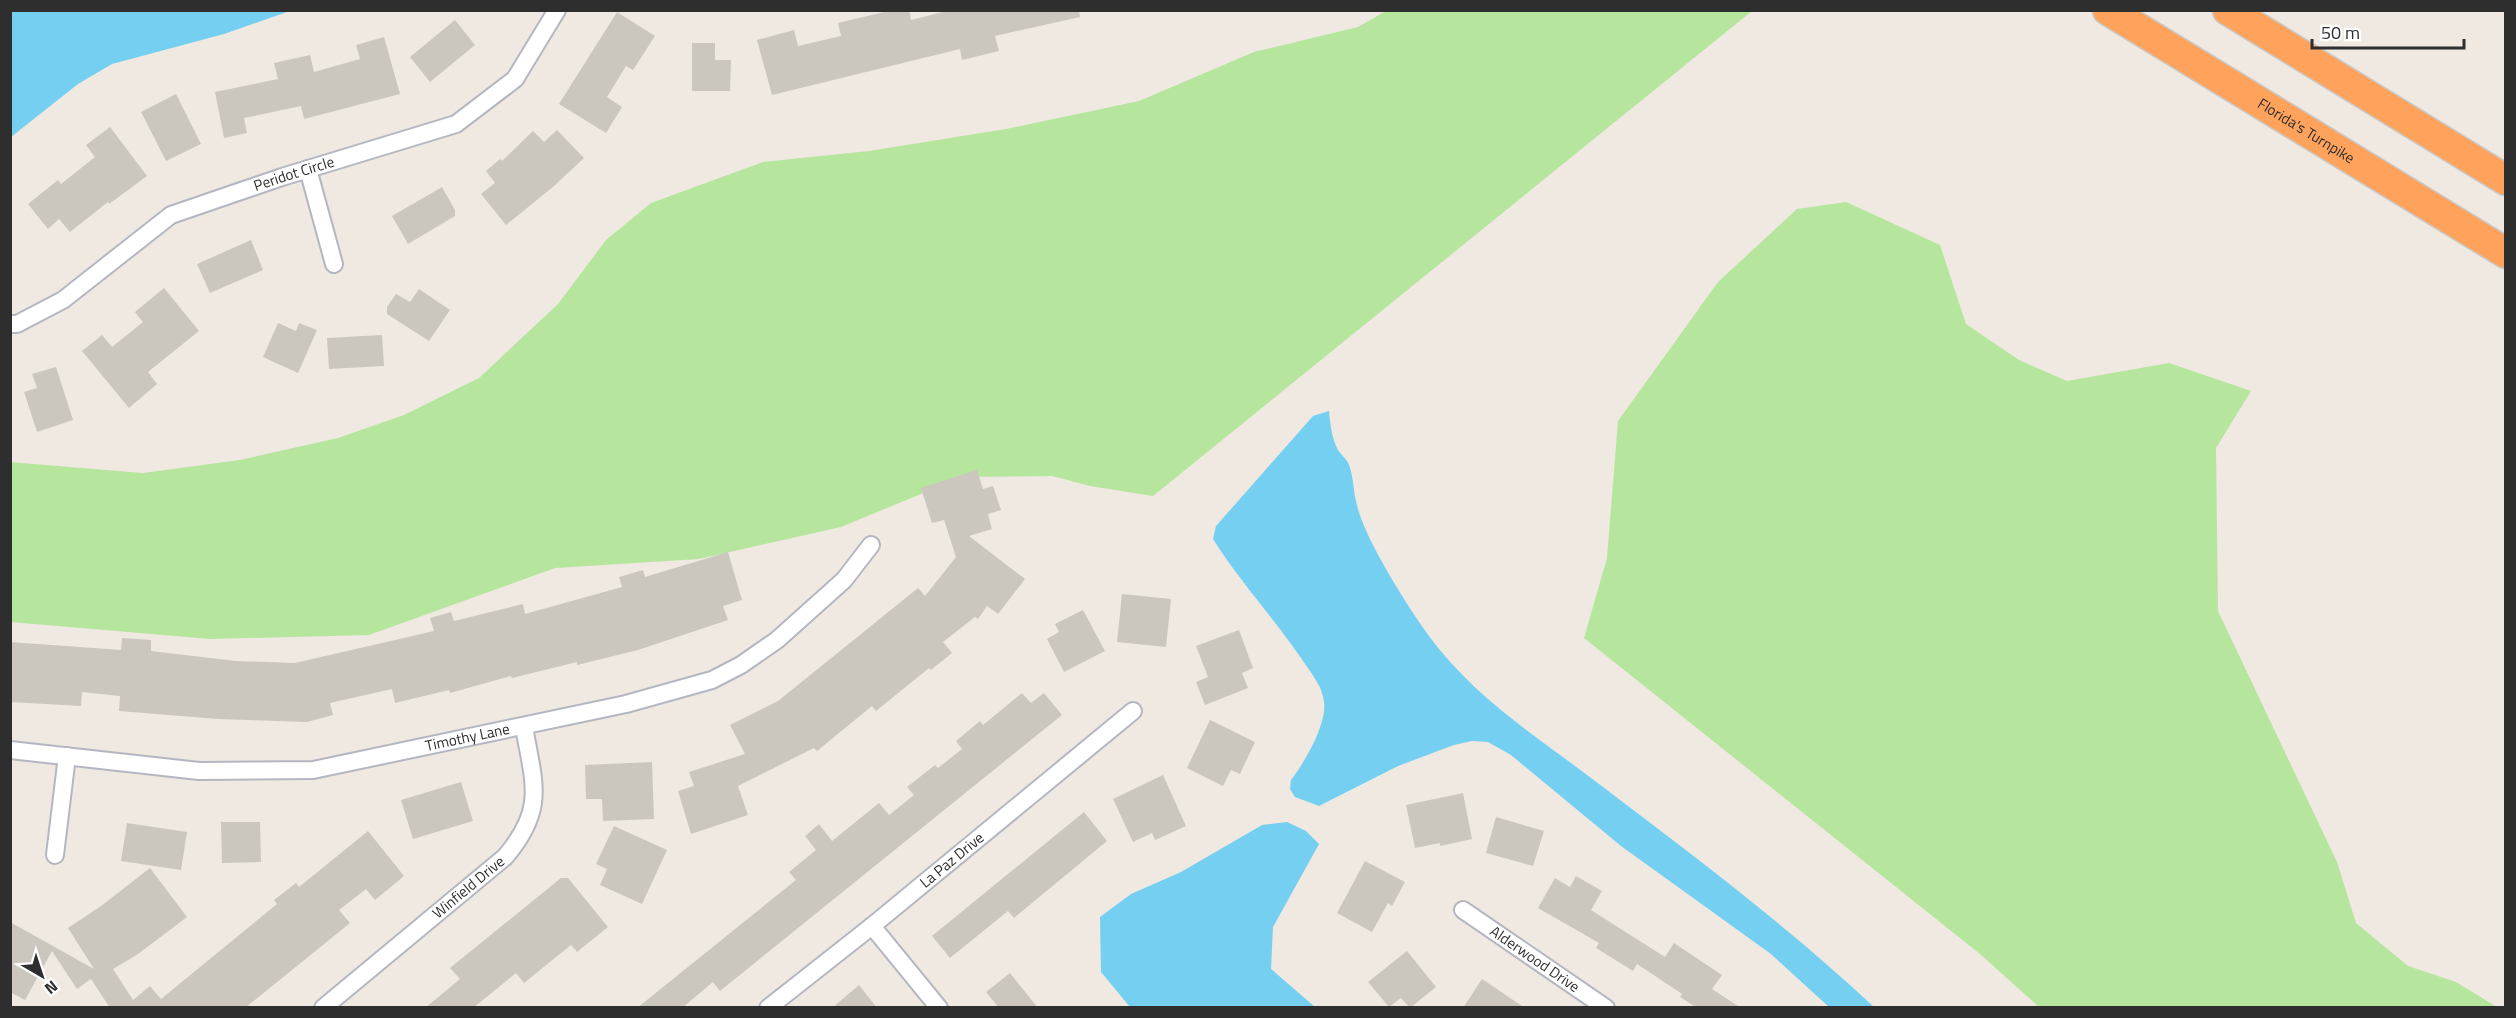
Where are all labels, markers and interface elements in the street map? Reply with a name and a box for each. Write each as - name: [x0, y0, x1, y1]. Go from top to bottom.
- scale bar: [2312, 12, 2464, 50]
- text: 50 m: [2321, 19, 2360, 46]
- street label: Florida's Turnpike: [2253, 92, 2359, 169]
- street label: Peridot Circle: [250, 150, 337, 197]
- street label: Timothy Lane: [423, 717, 512, 757]
- street label: La Paz Drive: [914, 826, 989, 893]
- street label: Winfield Drive: [427, 850, 509, 924]
- street label: Alderwood Drive: [1485, 920, 1585, 998]
- north arrow: [12, 946, 72, 1006]
- text: N: [40, 975, 63, 1000]

